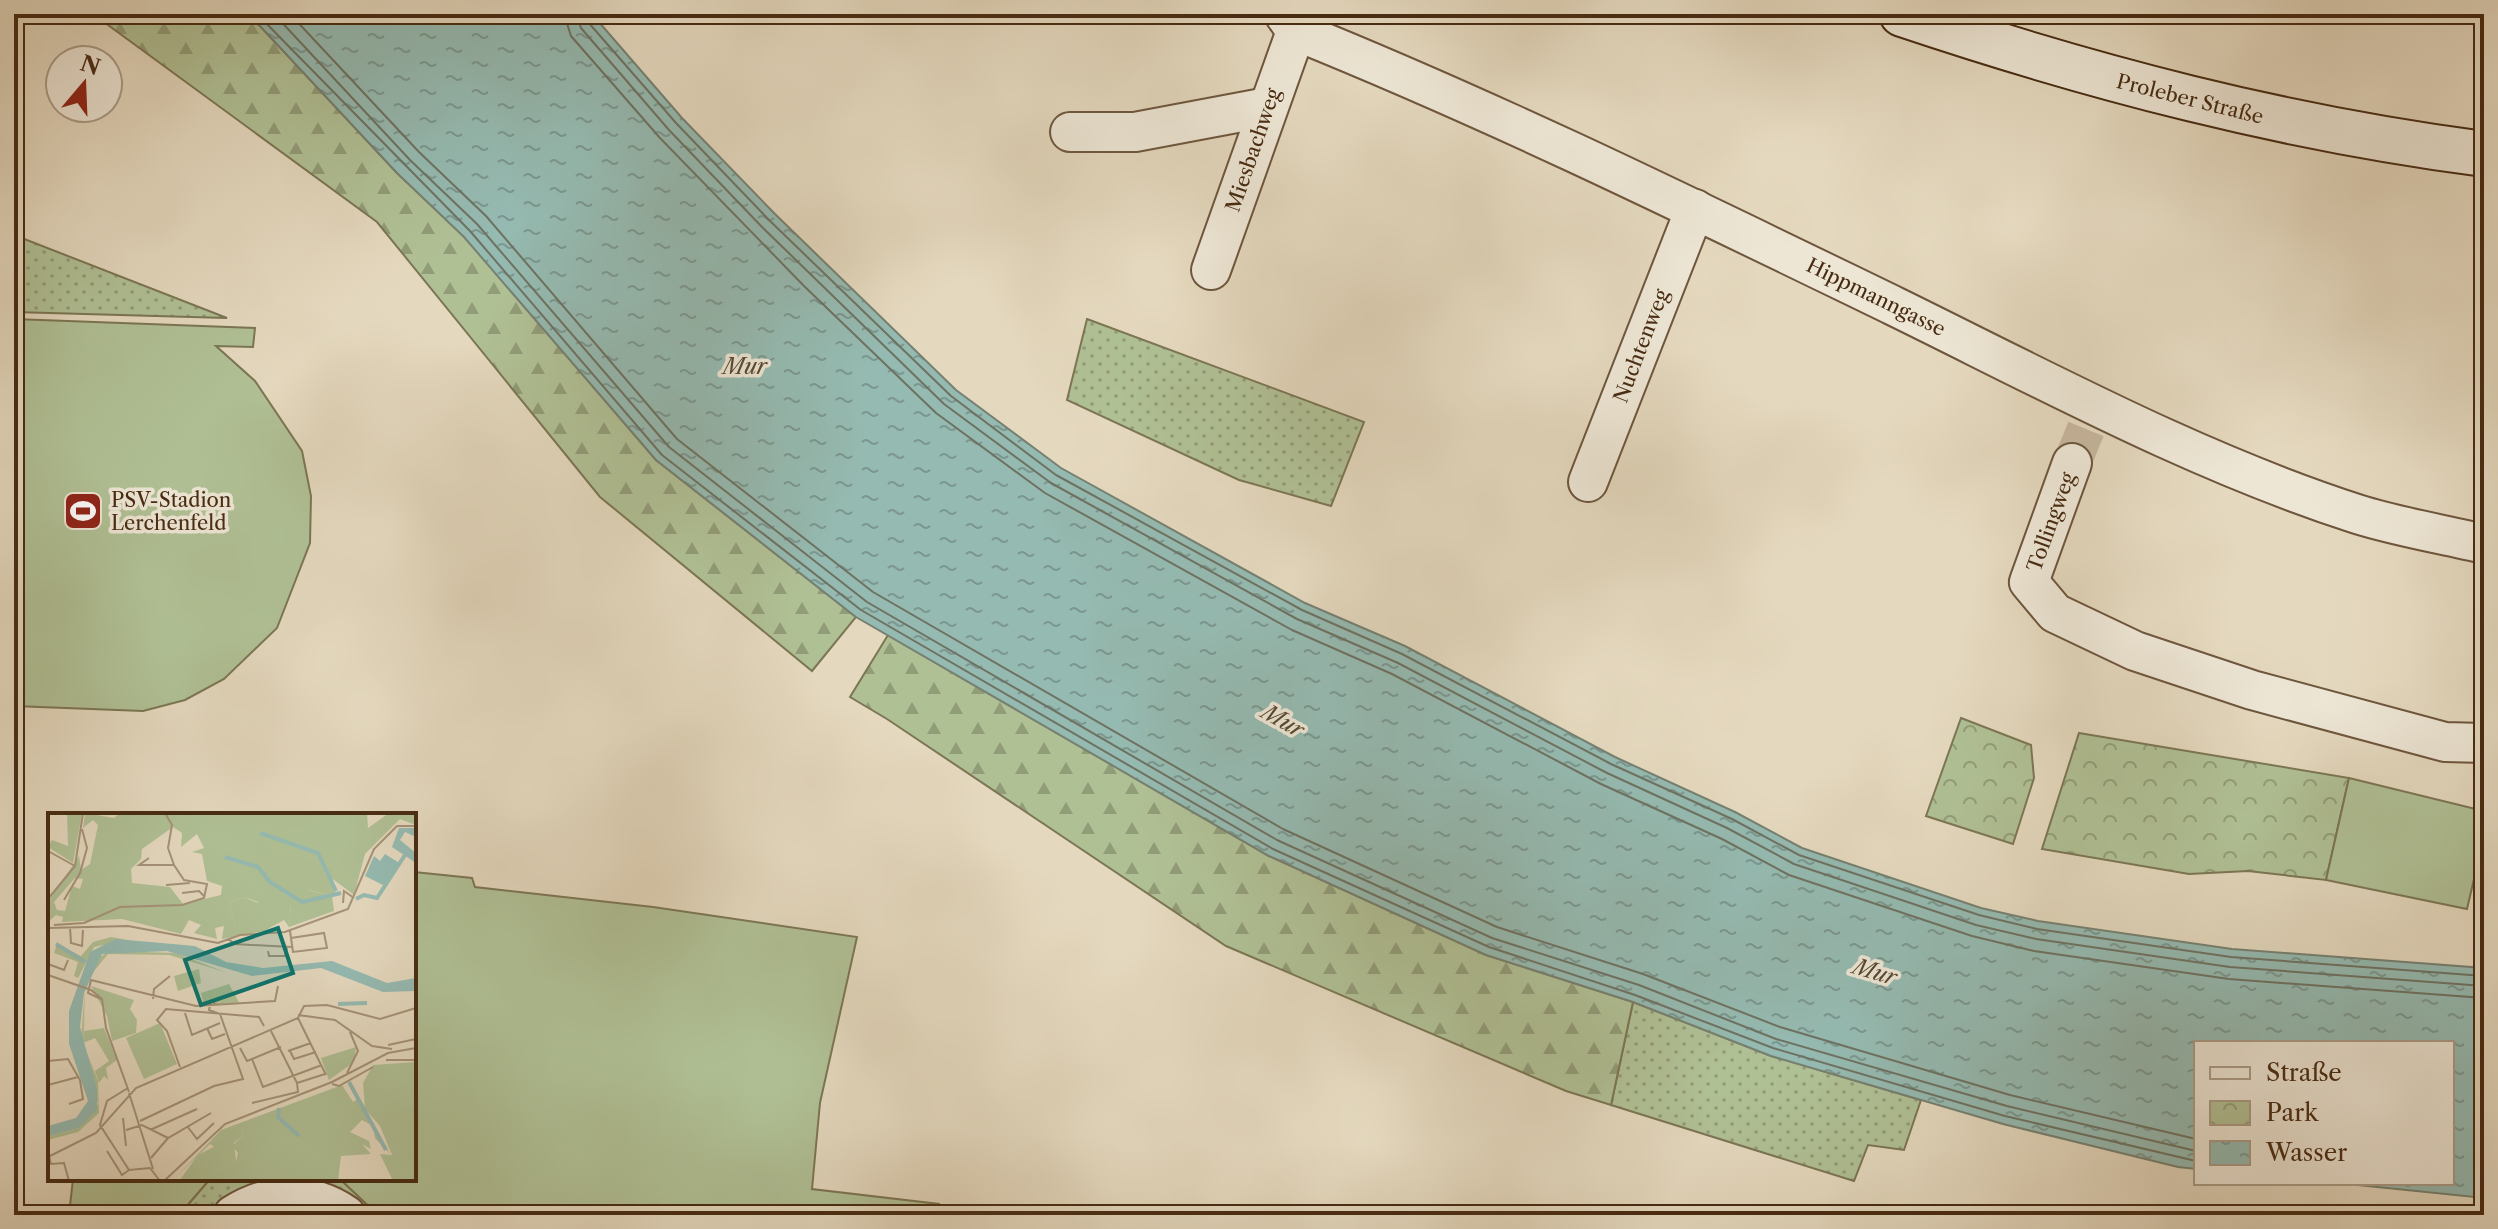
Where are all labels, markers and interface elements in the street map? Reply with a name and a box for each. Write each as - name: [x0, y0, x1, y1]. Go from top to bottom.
- north arrow: [44, 44, 124, 124]
- text: N: [77, 50, 104, 81]
- street label: Proleber Straße: [2114, 69, 2266, 129]
- street label: Miesbachweg: [1221, 85, 1286, 215]
- street label: Hippmanngasse: [1803, 253, 1949, 341]
- street label: Nuchtenweg: [1608, 286, 1674, 406]
- water label: Mur: [720, 353, 769, 380]
- street label: Tollingweg: [2022, 469, 2080, 575]
- place label: PSV-Stadion Lerchenfeld: [111, 488, 232, 535]
- sports icon: PSV-Stadion Lerchenfeld: [62, 490, 104, 532]
- water label: Mur: [1254, 697, 1310, 744]
- inset map: [48, 813, 416, 1181]
- water label: Mur: [1847, 952, 1902, 992]
- legend: [2194, 1041, 2454, 1185]
- text: Straße: [2266, 1058, 2342, 1087]
- text: Park: [2266, 1098, 2319, 1127]
- text: Wasser: [2265, 1138, 2347, 1167]

